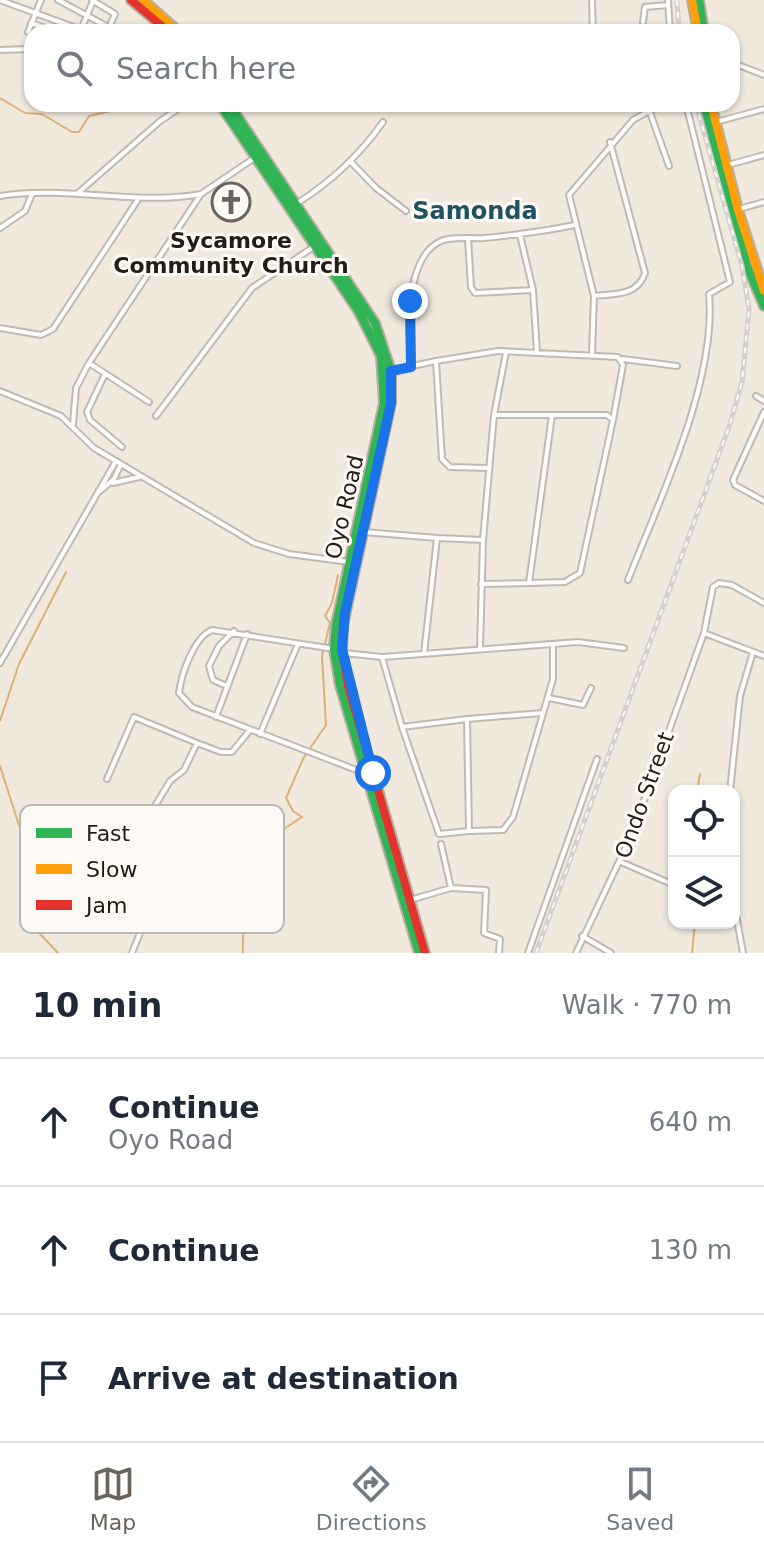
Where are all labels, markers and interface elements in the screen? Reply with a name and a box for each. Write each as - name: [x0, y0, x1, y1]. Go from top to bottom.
- search box: [24, 24, 740, 112]
- icon: search: [52, 46, 96, 90]
- text: Search here: [116, 51, 296, 86]
- church icon: Sycamore Community Church: [210, 181, 252, 223]
- district label: Samonda: [412, 197, 538, 225]
- place label: Sycamore Community Church: [113, 228, 349, 278]
- route end: [392, 283, 428, 319]
- street label: Oyo Road: [320, 453, 369, 562]
- street label: Ondo Street: [610, 728, 679, 862]
- route start: [355, 755, 391, 791]
- map controls: [668, 785, 740, 929]
- button: locate: [668, 785, 740, 857]
- legend: [20, 805, 284, 933]
- text: Fast: [86, 821, 131, 846]
- text: Slow: [86, 857, 138, 882]
- button: layers: [668, 857, 740, 929]
- text: Jam: [84, 893, 127, 918]
- text: 10 min: [32, 985, 162, 1025]
- text: Walk · 770 m: [562, 990, 732, 1020]
- text: Continue: [108, 1090, 260, 1125]
- icon: ahead: [32, 1100, 76, 1144]
- text: 640 m: [649, 1107, 732, 1137]
- text: Oyo Road: [108, 1125, 233, 1155]
- icon: ahead: [32, 1228, 76, 1272]
- text: Continue: [108, 1233, 260, 1268]
- text: 130 m: [649, 1235, 732, 1265]
- icon: arrive: [32, 1356, 76, 1400]
- text: Arrive at destination: [108, 1361, 459, 1396]
- tab: Map: [90, 1462, 136, 1535]
- tab: Directions: [316, 1462, 427, 1535]
- tab: Saved: [606, 1462, 674, 1535]

